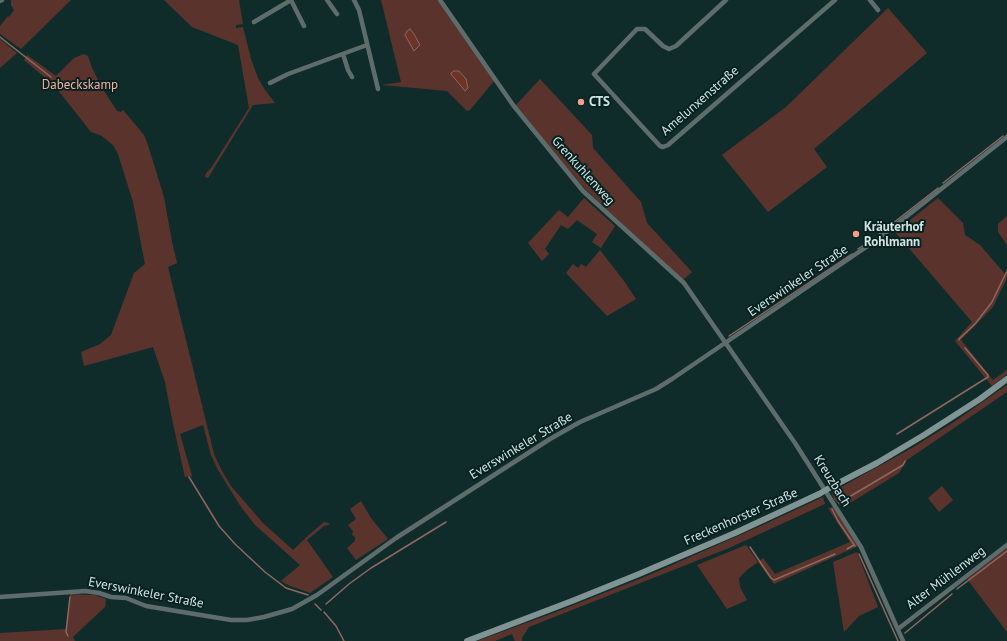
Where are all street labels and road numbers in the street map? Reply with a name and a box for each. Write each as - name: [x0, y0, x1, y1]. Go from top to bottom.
- street label: Amelunxenstraße: [658, 63, 742, 139]
- street label: Grenkuhlenweg: [548, 134, 618, 208]
- street label: Everswinkeler Straße: [745, 242, 851, 320]
- street label: Everswinkeler Straße: [467, 409, 575, 483]
- street label: Kreuzbach: [810, 452, 854, 510]
- street label: Freckenhorster Straße: [682, 485, 800, 549]
- street label: Alter Mühlenweg: [903, 543, 989, 613]
- street label: Everswinkeler Straße: [87, 574, 205, 612]

